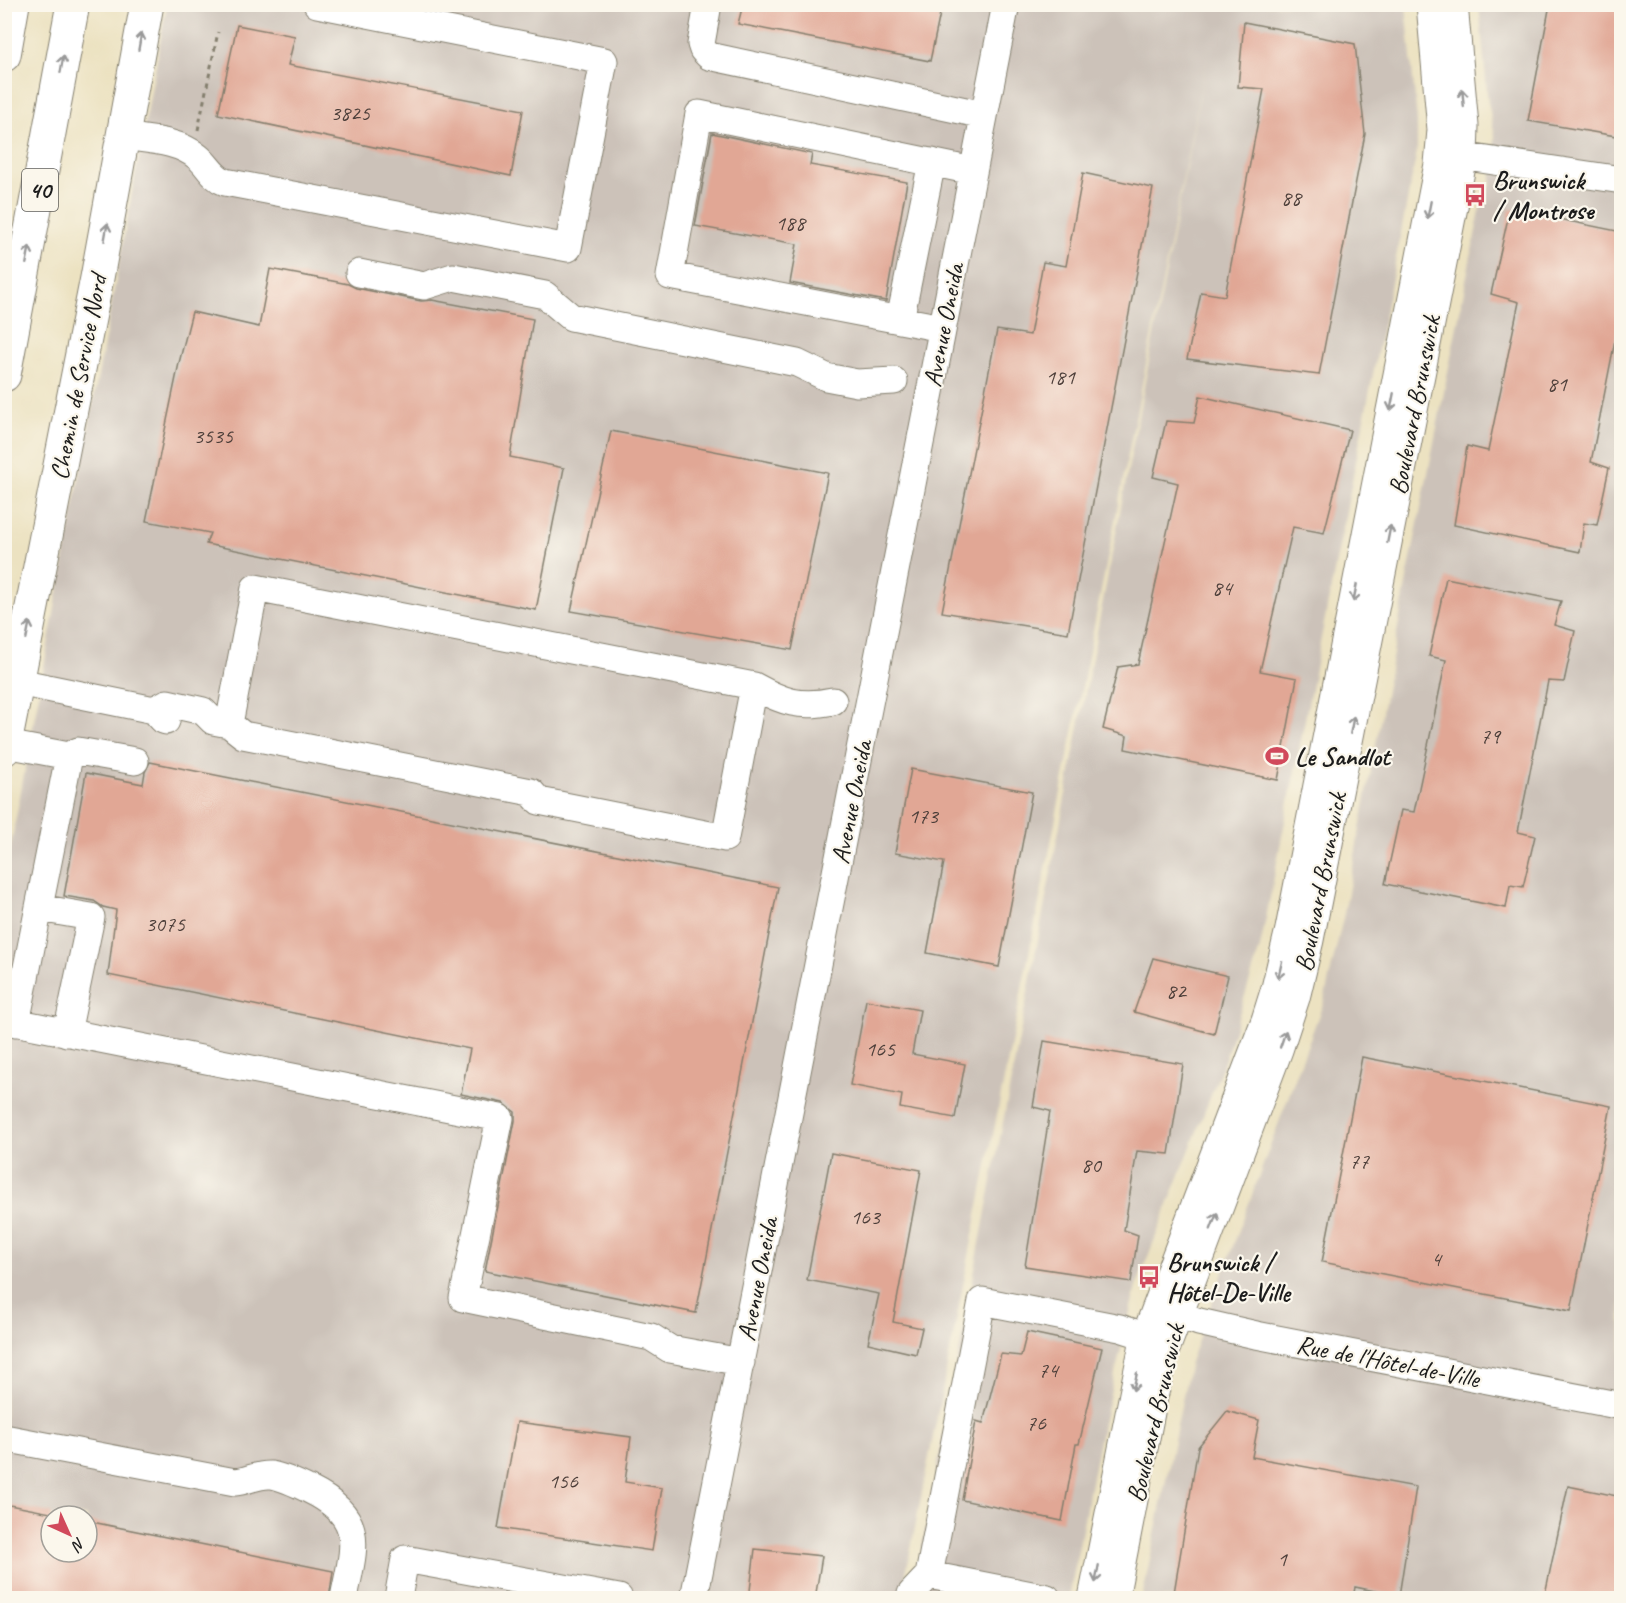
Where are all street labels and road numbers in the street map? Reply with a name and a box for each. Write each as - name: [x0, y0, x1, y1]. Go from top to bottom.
- road number: 40: [22, 169, 58, 211]
- street label: Avenue Oneida: [915, 258, 972, 390]
- street label: Chemin de Service Nord: [42, 268, 115, 482]
- street label: Boulevard Brunswick: [1381, 310, 1448, 497]
- street label: Avenue Oneida: [823, 735, 880, 867]
- street label: Boulevard Brunswick: [1287, 787, 1354, 974]
- street label: Avenue Oneida: [729, 1212, 786, 1344]
- street label: Boulevard Brunswick: [1119, 1319, 1193, 1505]
- street label: Rue de l'Hôtel-de-Ville: [1294, 1328, 1484, 1396]

